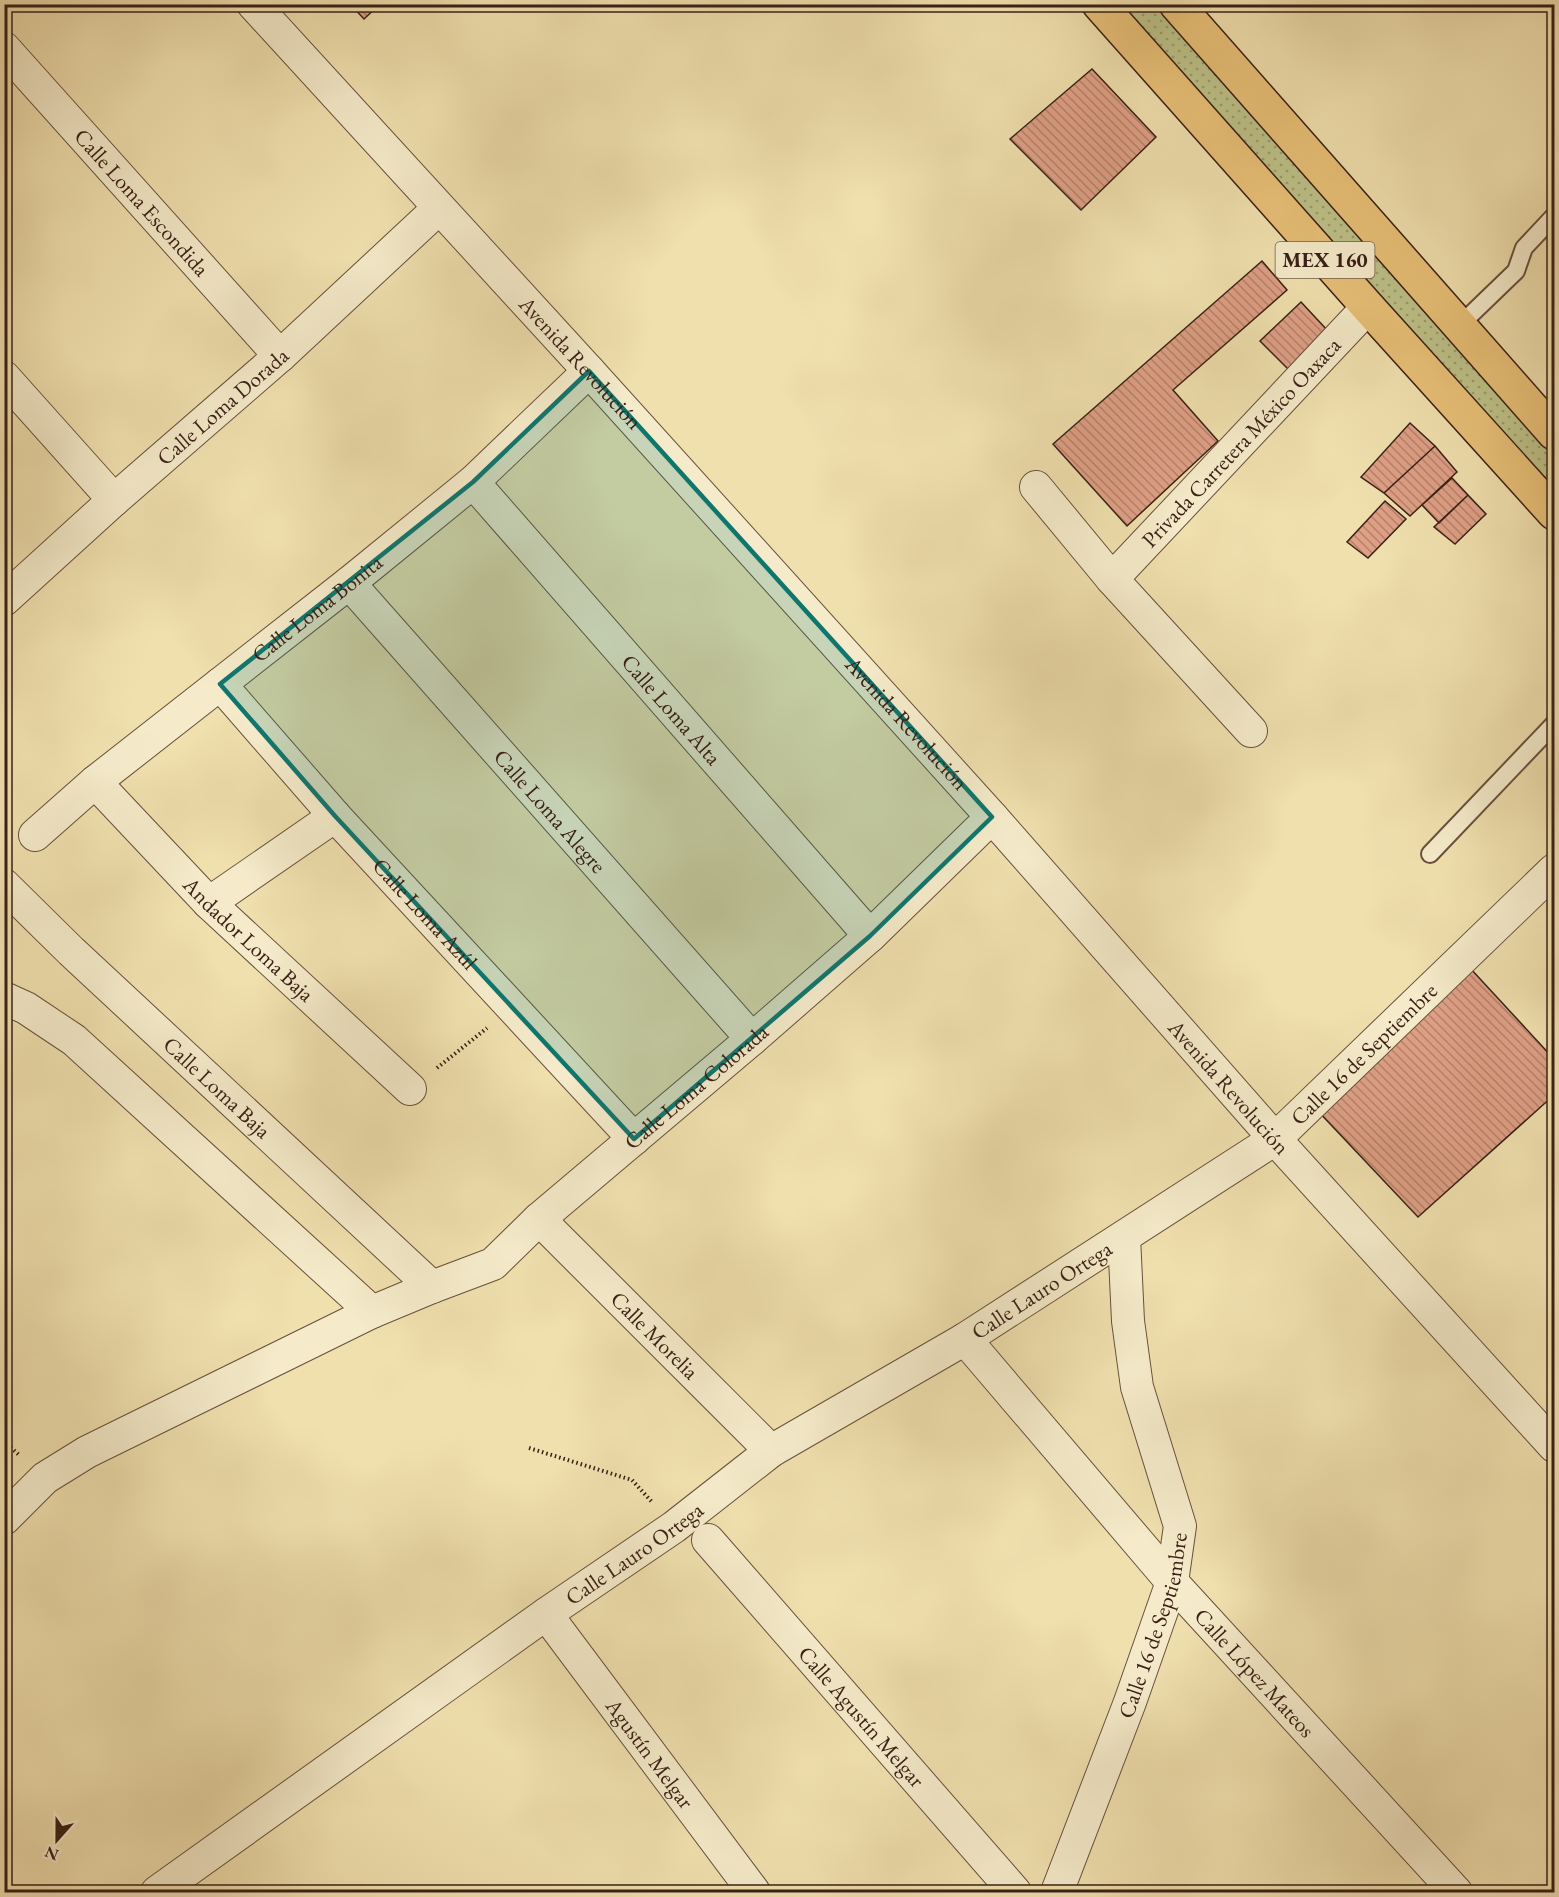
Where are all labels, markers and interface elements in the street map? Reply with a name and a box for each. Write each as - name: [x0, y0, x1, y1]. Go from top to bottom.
- street label: Calle Loma Escondida: [68, 122, 216, 283]
- road number: MEX 160: [1276, 242, 1374, 278]
- street label: Avenida Revolución: [512, 289, 649, 436]
- street label: Privada Carretera México Oaxaca: [1135, 331, 1347, 554]
- street label: Calle Loma Dorada: [151, 341, 295, 472]
- street label: Calle Loma Bonita: [246, 548, 389, 669]
- street label: Calle Loma Alta: [615, 648, 728, 771]
- street label: Avenida Revolución: [838, 650, 975, 797]
- street label: Calle Loma Alegre: [487, 743, 613, 880]
- street label: Calle Loma Azúl: [366, 852, 484, 976]
- street label: Andador Loma Baja: [176, 870, 320, 1008]
- street label: Calle 16 de Septiembre: [1284, 976, 1444, 1132]
- street label: Avenida Revolución: [1161, 1013, 1296, 1161]
- street label: Calle Loma Colorada: [618, 1017, 775, 1156]
- street label: Calle Loma Baja: [157, 1030, 277, 1145]
- street label: Calle Lauro Ortega: [966, 1234, 1118, 1346]
- street label: Calle Morelia: [604, 1285, 705, 1386]
- street label: Calle Lauro Ortega: [560, 1495, 709, 1612]
- street label: Calle 16 de Septiembre: [1111, 1530, 1194, 1722]
- street label: Calle López Mateos: [1188, 1602, 1321, 1744]
- street label: Calle Agustín Melgar: [792, 1640, 932, 1794]
- street label: Agustín Melgar: [598, 1692, 701, 1815]
- north arrow: [27, 1810, 87, 1870]
- text: N: [42, 1841, 62, 1866]

